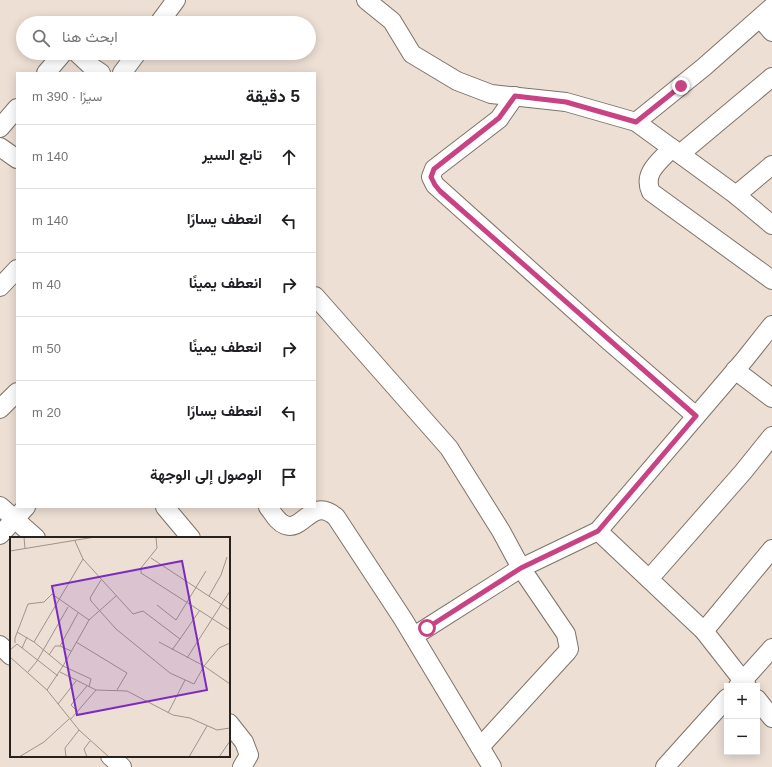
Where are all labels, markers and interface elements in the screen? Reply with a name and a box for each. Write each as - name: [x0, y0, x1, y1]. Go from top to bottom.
- search box: [16, 16, 316, 60]
- icon: search: [30, 27, 52, 49]
- text: ابحث هنا: [62, 28, 118, 45]
- route end: [672, 77, 690, 95]
- text: 5 دقيقة: [246, 87, 300, 106]
- text: سيرًا · 390 m: [32, 89, 102, 104]
- text: تابع السير: [202, 146, 262, 163]
- icon: ahead: [278, 146, 300, 168]
- text: 140 m: [32, 149, 68, 164]
- text: انعطف يسارًا: [187, 210, 262, 227]
- icon: left: [278, 210, 300, 232]
- text: 140 m: [32, 213, 68, 228]
- text: انعطف يمينًا: [189, 274, 262, 291]
- icon: right: [278, 274, 300, 296]
- text: 40 m: [32, 277, 61, 292]
- text: انعطف يمينًا: [189, 338, 262, 355]
- icon: right: [278, 338, 300, 360]
- text: 50 m: [32, 341, 61, 356]
- text: انعطف يسارًا: [187, 402, 262, 419]
- icon: left: [278, 402, 300, 424]
- text: 20 m: [32, 405, 61, 420]
- text: الوصول إلى الوجهة: [150, 466, 262, 483]
- icon: arrive: [278, 466, 300, 488]
- inset map: [10, 537, 230, 757]
- route start: [418, 619, 436, 637]
- map controls: [724, 683, 760, 755]
- button: +: [724, 683, 760, 719]
- button: −: [724, 719, 760, 755]

